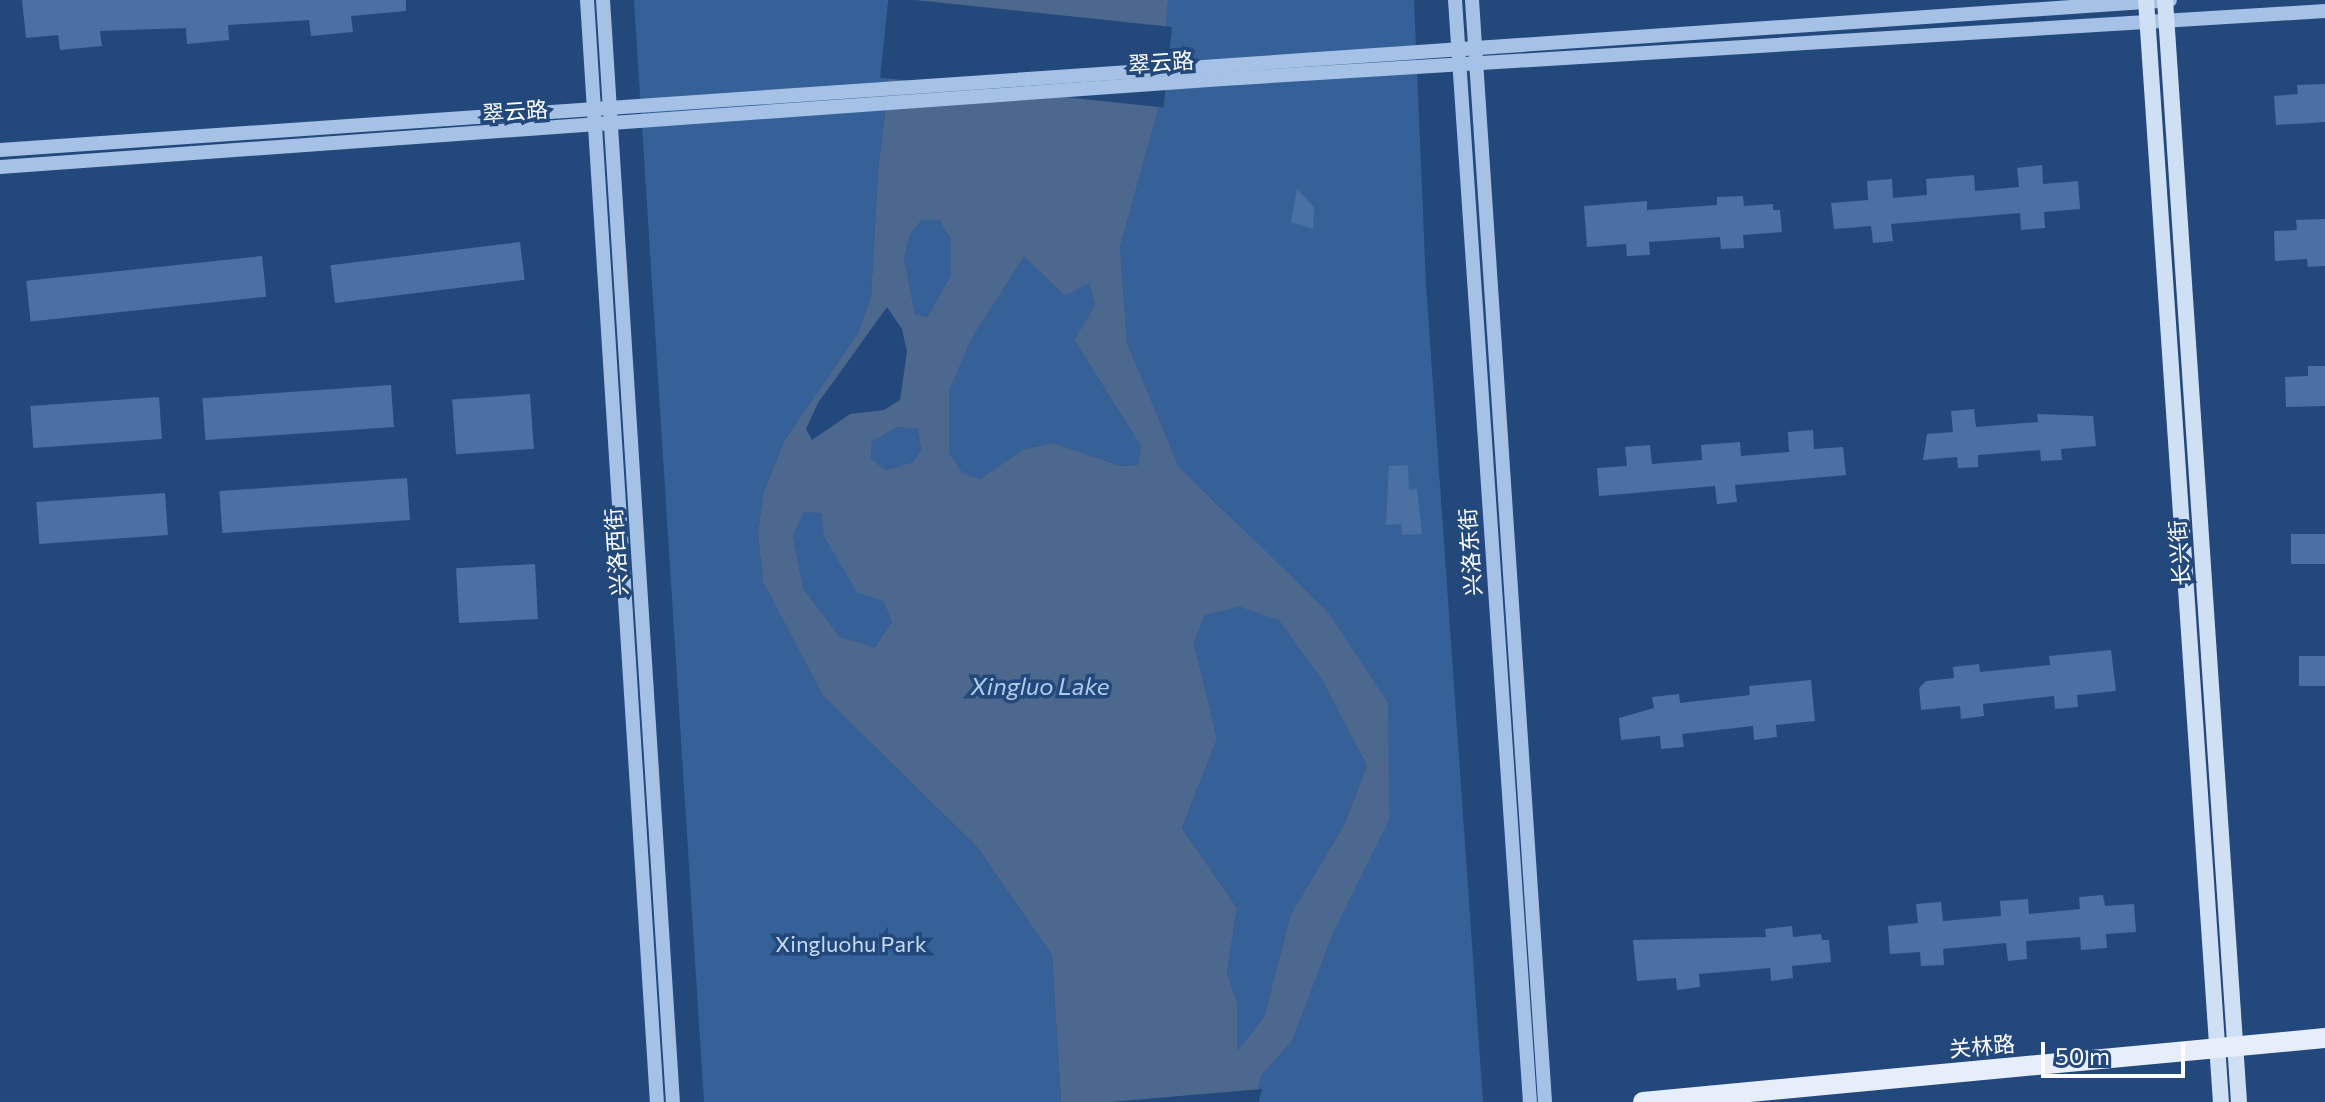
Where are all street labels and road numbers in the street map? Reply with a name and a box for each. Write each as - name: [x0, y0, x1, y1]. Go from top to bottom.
- street label: 翠云路: [1127, 47, 1195, 77]
- street label: 翠云路: [481, 96, 549, 126]
- street label: 兴洛西街: [600, 507, 632, 597]
- street label: 兴洛东街: [1454, 507, 1486, 597]
- street label: 长兴街: [2164, 519, 2194, 587]
- street label: 关林路: [1948, 1030, 2016, 1062]

